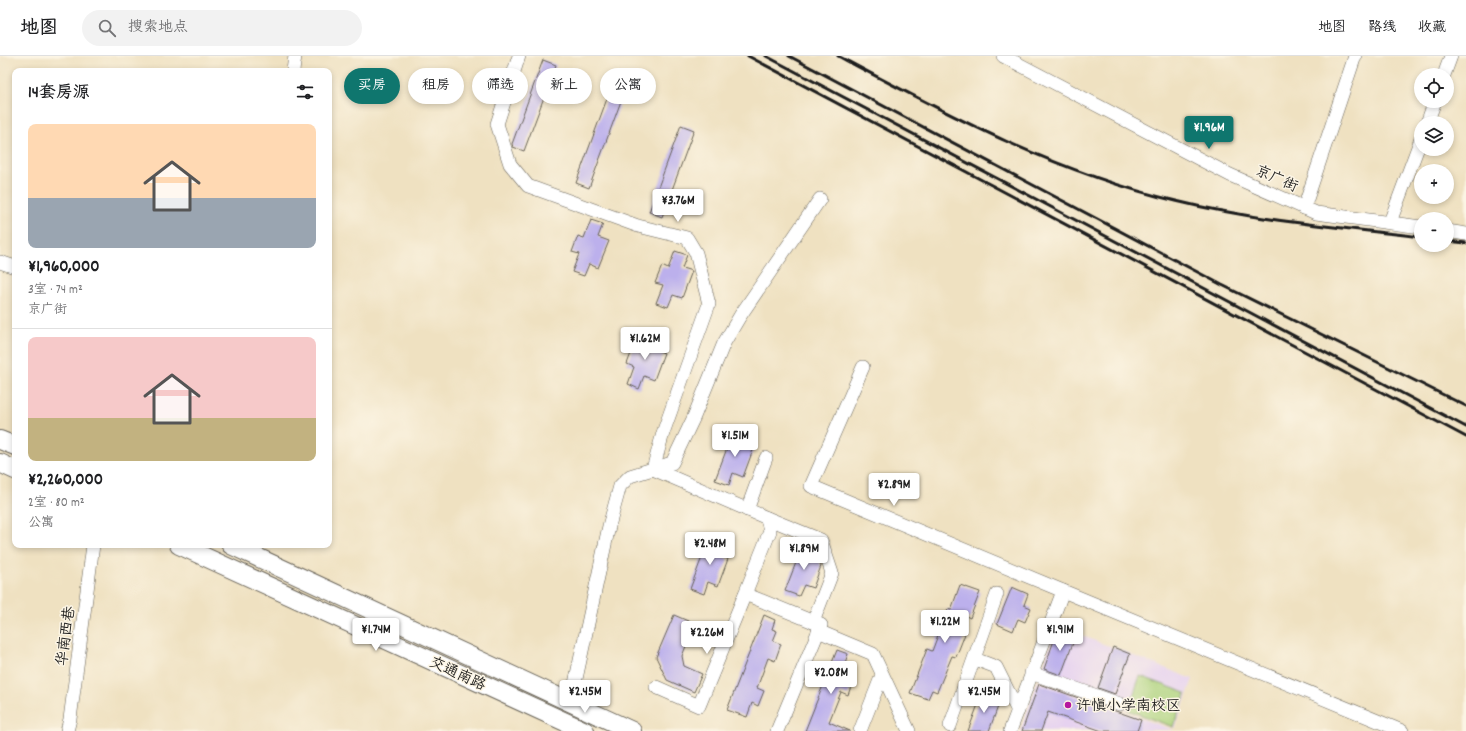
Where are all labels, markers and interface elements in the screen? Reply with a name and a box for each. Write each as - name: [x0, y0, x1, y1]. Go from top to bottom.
- search box: [82, 10, 362, 46]
- text: 地图: [20, 16, 58, 43]
- icon: search: [96, 17, 118, 39]
- text: 搜索地点: [128, 17, 188, 39]
- text: 地图: [1318, 18, 1346, 38]
- text: 路线: [1368, 18, 1396, 38]
- text: 收藏: [1418, 18, 1446, 38]
- chip: 买房: [344, 68, 400, 104]
- chip: 租房: [408, 68, 464, 104]
- chip: 筛选: [472, 68, 528, 104]
- chip: 新上: [536, 68, 592, 104]
- chip: 公寓: [600, 68, 656, 104]
- map controls: [1414, 68, 1454, 252]
- button: locate: [1414, 68, 1454, 108]
- icon: filters: [294, 81, 316, 103]
- text: 14套房源: [28, 82, 90, 106]
- pin: ¥1.96M: [1176, 116, 1242, 150]
- button: layers: [1414, 116, 1454, 156]
- text: ¥1.96M: [1193, 119, 1225, 138]
- icon: home: [136, 150, 208, 222]
- street label: 京广街: [1251, 161, 1301, 199]
- button: +: [1414, 164, 1454, 204]
- pin: ¥3.76M: [645, 189, 711, 223]
- text: ¥3.76M: [661, 192, 695, 211]
- button: −: [1414, 212, 1454, 252]
- text: ¥1,960,000: [28, 256, 100, 280]
- text: 3室 · 74 m²: [28, 281, 83, 300]
- text: 京广街: [28, 301, 67, 320]
- pin: ¥1.62M: [612, 327, 678, 361]
- text: ¥1.62M: [630, 330, 660, 349]
- icon: home: [136, 363, 208, 435]
- pin: ¥1.51M: [702, 424, 768, 458]
- text: ¥1.51M: [721, 427, 749, 446]
- text: ¥2,260,000: [28, 469, 103, 493]
- pin: ¥2.89M: [861, 473, 927, 507]
- text: ¥2.89M: [878, 476, 910, 495]
- text: 2室 · 80 m²: [28, 494, 85, 513]
- text: 公寓: [28, 514, 54, 533]
- pin: ¥2.48M: [677, 532, 743, 566]
- text: ¥2.48M: [694, 535, 726, 554]
- pin: ¥1.89M: [771, 537, 837, 571]
- text: ¥1.89M: [789, 540, 819, 559]
- street label: 华南西巷: [52, 605, 82, 668]
- pin: ¥1.22M: [912, 610, 978, 644]
- text: ¥1.22M: [930, 613, 960, 632]
- pin: ¥1.74M: [343, 618, 409, 652]
- pin: ¥1.91M: [1027, 618, 1093, 652]
- text: ¥1.74M: [361, 621, 391, 640]
- pin: ¥2.26M: [674, 621, 740, 655]
- text: ¥1.91M: [1046, 621, 1074, 640]
- text: ¥2.26M: [690, 624, 724, 643]
- street label: 交通南路: [425, 652, 489, 697]
- pin: ¥2.08M: [798, 661, 864, 695]
- text: ¥2.08M: [814, 664, 848, 683]
- pin: ¥2.45M: [552, 680, 618, 714]
- pin: ¥2.45M: [951, 680, 1017, 714]
- text: ¥2.45M: [568, 683, 602, 702]
- text: ¥2.45M: [967, 683, 1001, 702]
- place label: 许慎小学南校区: [1076, 696, 1181, 718]
- marker: 许慎小学南校区: [1063, 700, 1073, 710]

